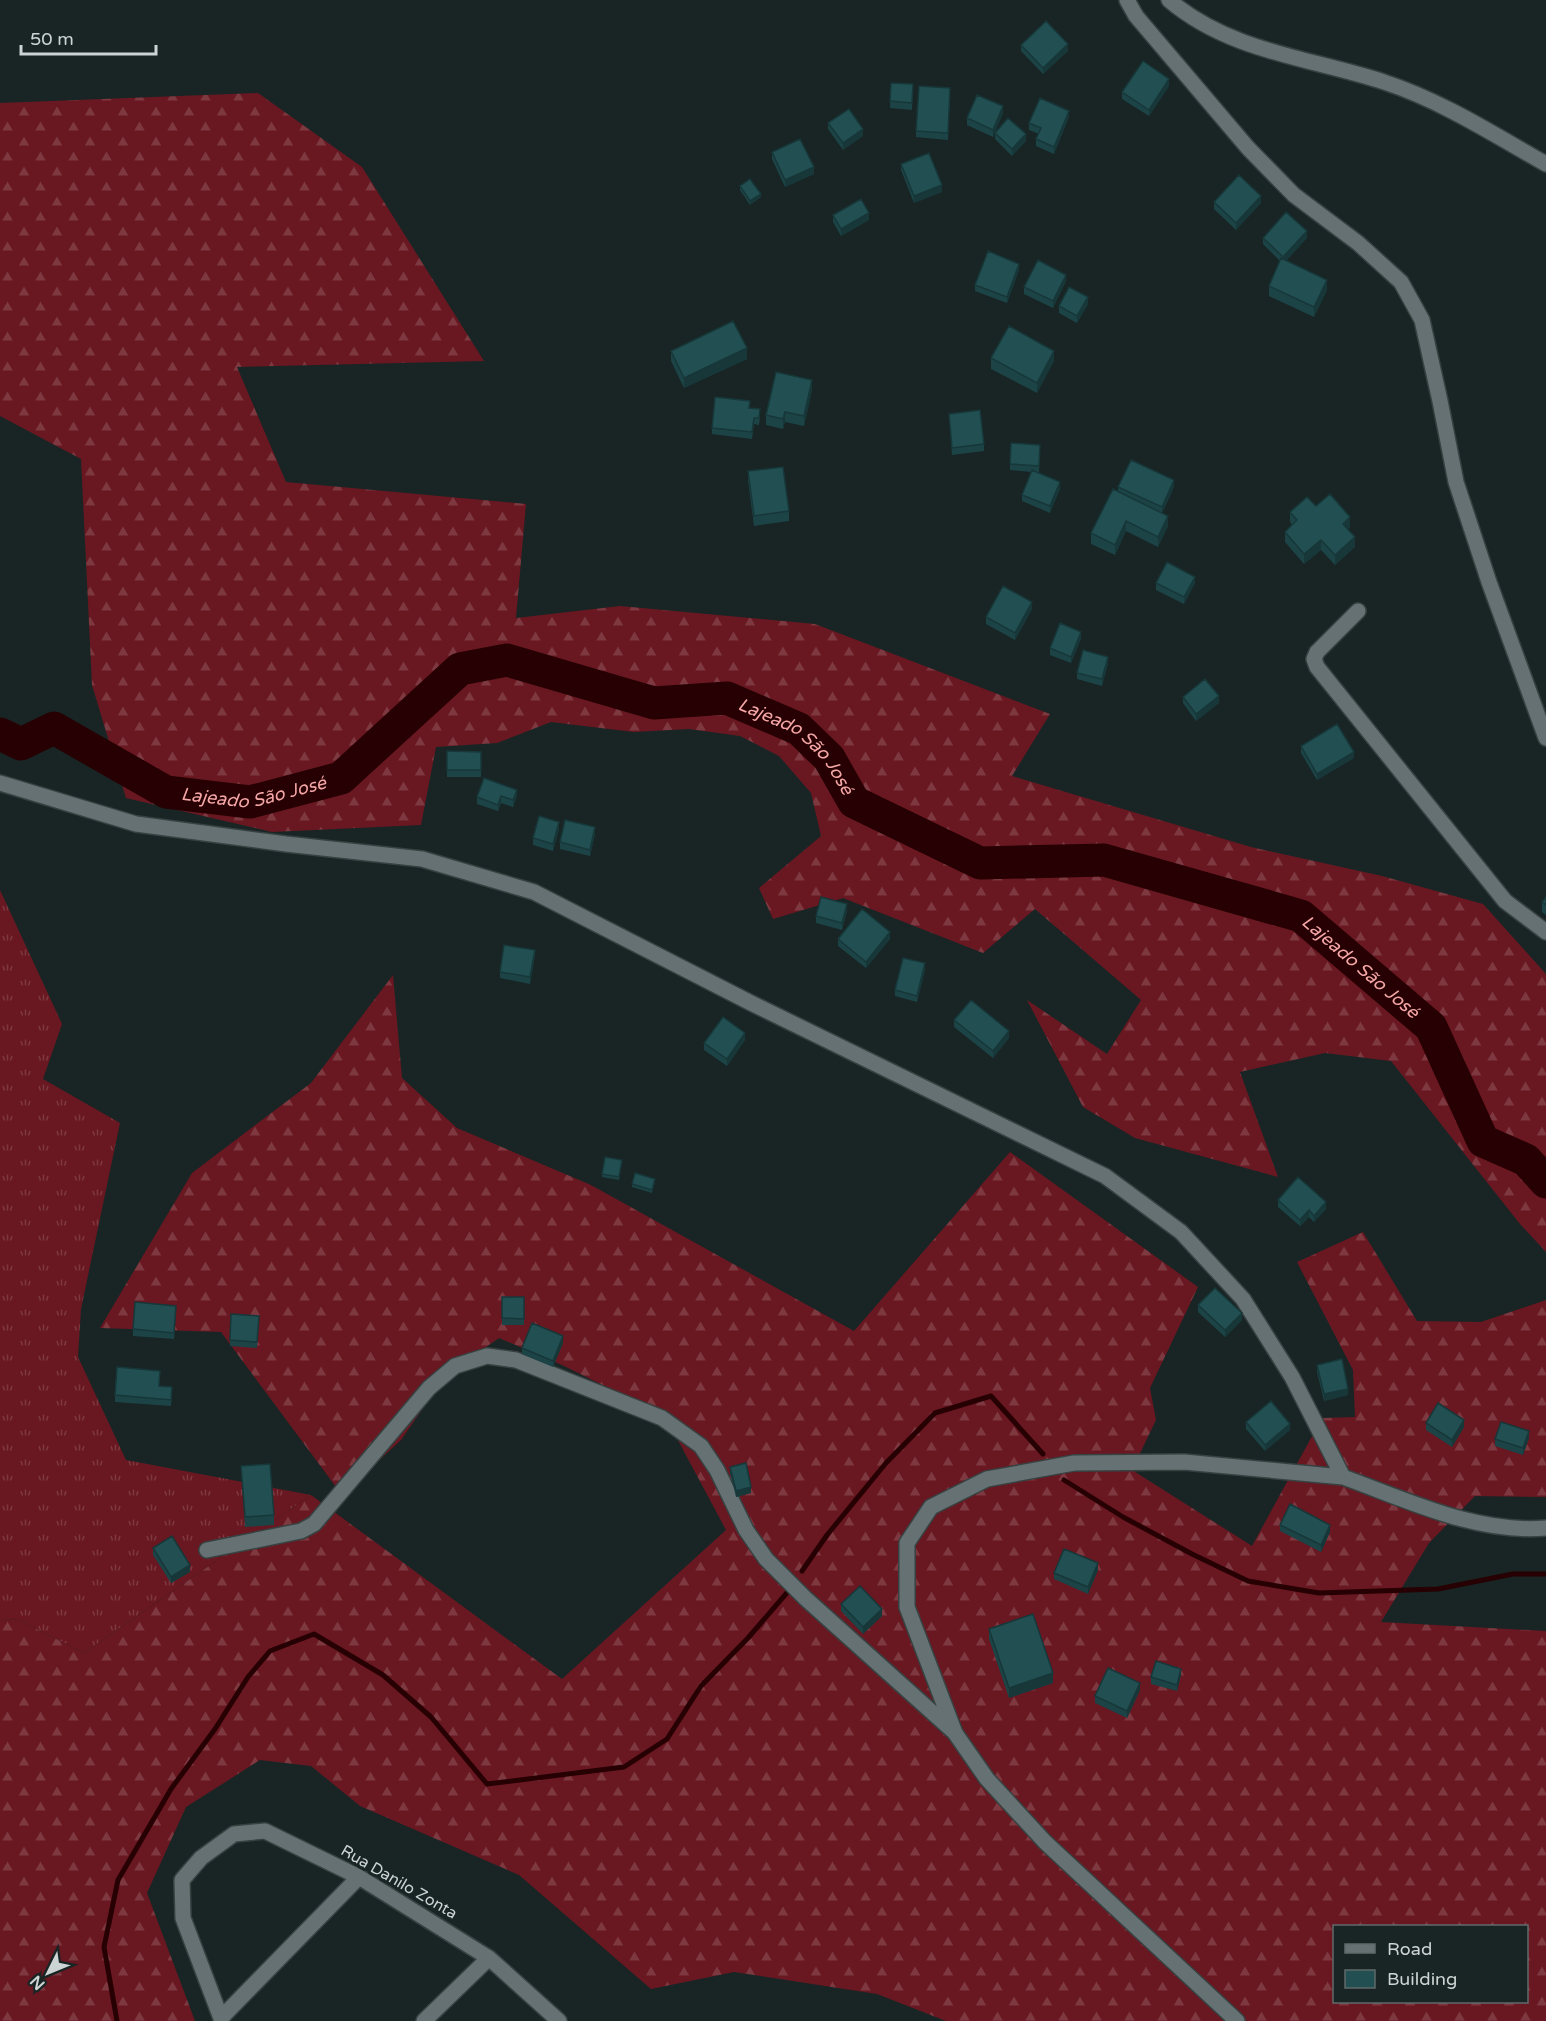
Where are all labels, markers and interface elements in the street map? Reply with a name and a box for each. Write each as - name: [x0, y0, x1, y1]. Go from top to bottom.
- scale bar: [21, 18, 156, 56]
- text: 50 m: [30, 28, 74, 50]
- water label: Lajeado São José: [735, 693, 859, 799]
- water label: Lajeado São José: [180, 771, 329, 813]
- water label: Lajeado São José: [1297, 911, 1424, 1024]
- street label: Rua Danilo Zonta: [337, 1841, 461, 1923]
- legend: [1333, 1925, 1528, 2003]
- text: Road: [1387, 1938, 1432, 1960]
- north arrow: [18, 1943, 78, 2003]
- text: Building: [1387, 1968, 1457, 1990]
- text: N: [26, 1971, 49, 1994]

